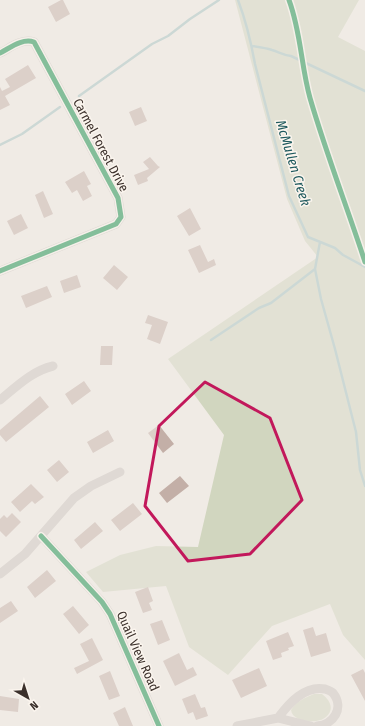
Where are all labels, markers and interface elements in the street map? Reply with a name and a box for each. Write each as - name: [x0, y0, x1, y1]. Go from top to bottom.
- street label: Carmel Forest Drive: [70, 96, 132, 194]
- water label: McMullen Creek: [272, 118, 314, 208]
- street label: Quail View Road: [114, 609, 162, 693]
- north arrow: [8, 678, 48, 718]
- text: N: [27, 698, 41, 713]

